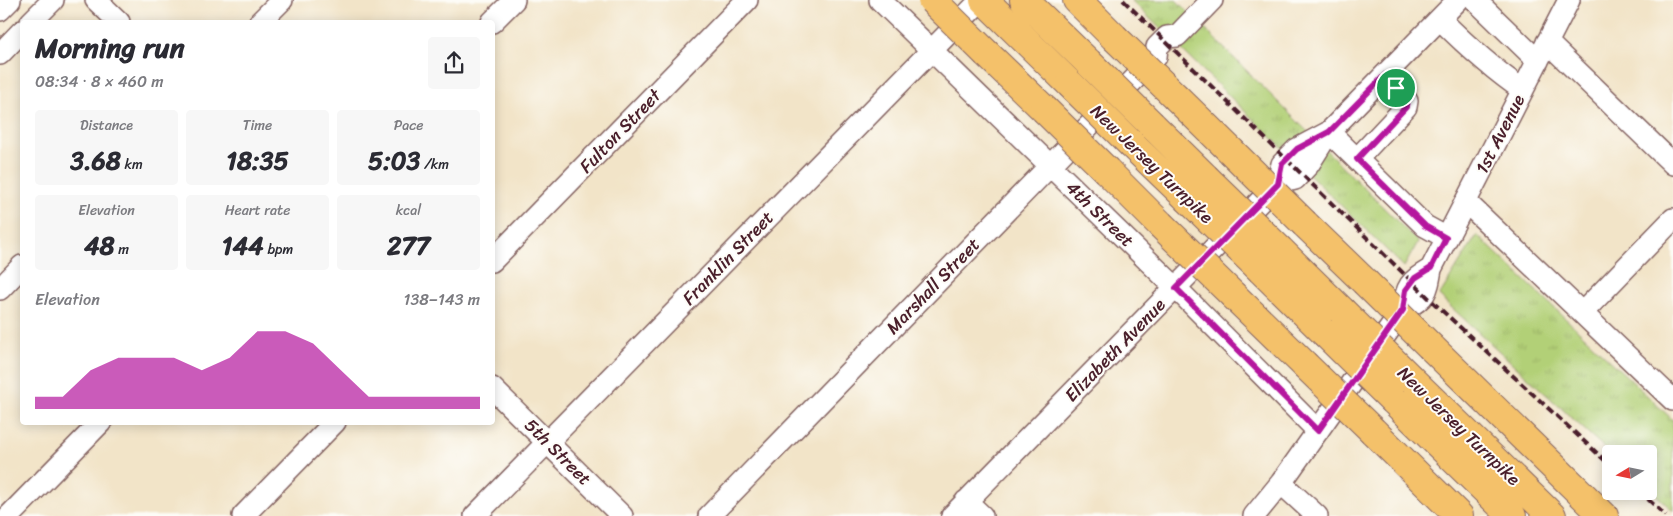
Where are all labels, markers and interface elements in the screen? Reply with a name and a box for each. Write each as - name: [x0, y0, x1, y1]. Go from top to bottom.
- text: Morning run: [35, 23, 185, 72]
- button: share: [428, 37, 480, 89]
- text: 08:34 · 8 × 460 m: [35, 67, 164, 96]
- pin: [1375, 67, 1417, 109]
- icon: arrive: [1382, 74, 1410, 102]
- street label: Fulton Street: [571, 81, 669, 181]
- street label: 1st Avenue: [1466, 88, 1534, 180]
- street label: New Jersey Turnpike: [1083, 96, 1222, 232]
- text: Distance: [80, 113, 133, 138]
- text: Time: [243, 113, 272, 138]
- text: Pace: [394, 113, 423, 138]
- text: 3.68: [70, 138, 121, 183]
- text: 18:35: [226, 138, 289, 183]
- text: 5:03: [368, 138, 420, 183]
- text: km: [121, 152, 143, 177]
- text: /km: [420, 152, 449, 177]
- street label: 4th Street: [1058, 173, 1142, 255]
- text: Elevation: [78, 198, 135, 223]
- text: Heart rate: [225, 198, 290, 223]
- text: kcal: [396, 198, 421, 223]
- street label: Franklin Street: [674, 203, 782, 313]
- text: 48: [84, 223, 115, 268]
- text: 144: [222, 223, 264, 268]
- text: 277: [387, 223, 430, 268]
- street label: Marshall Street: [878, 230, 988, 342]
- text: m: [115, 237, 129, 262]
- text: bpm: [264, 237, 293, 262]
- text: Elevation: [35, 285, 100, 314]
- text: 138–143 m: [404, 285, 480, 314]
- street label: Elizabeth Avenue: [1056, 290, 1174, 410]
- street label: New Jersey Turnpike: [1390, 358, 1529, 494]
- street label: 5th Street: [517, 411, 600, 494]
- north arrow: [1602, 445, 1658, 500]
- map controls: [1602, 445, 1657, 500]

